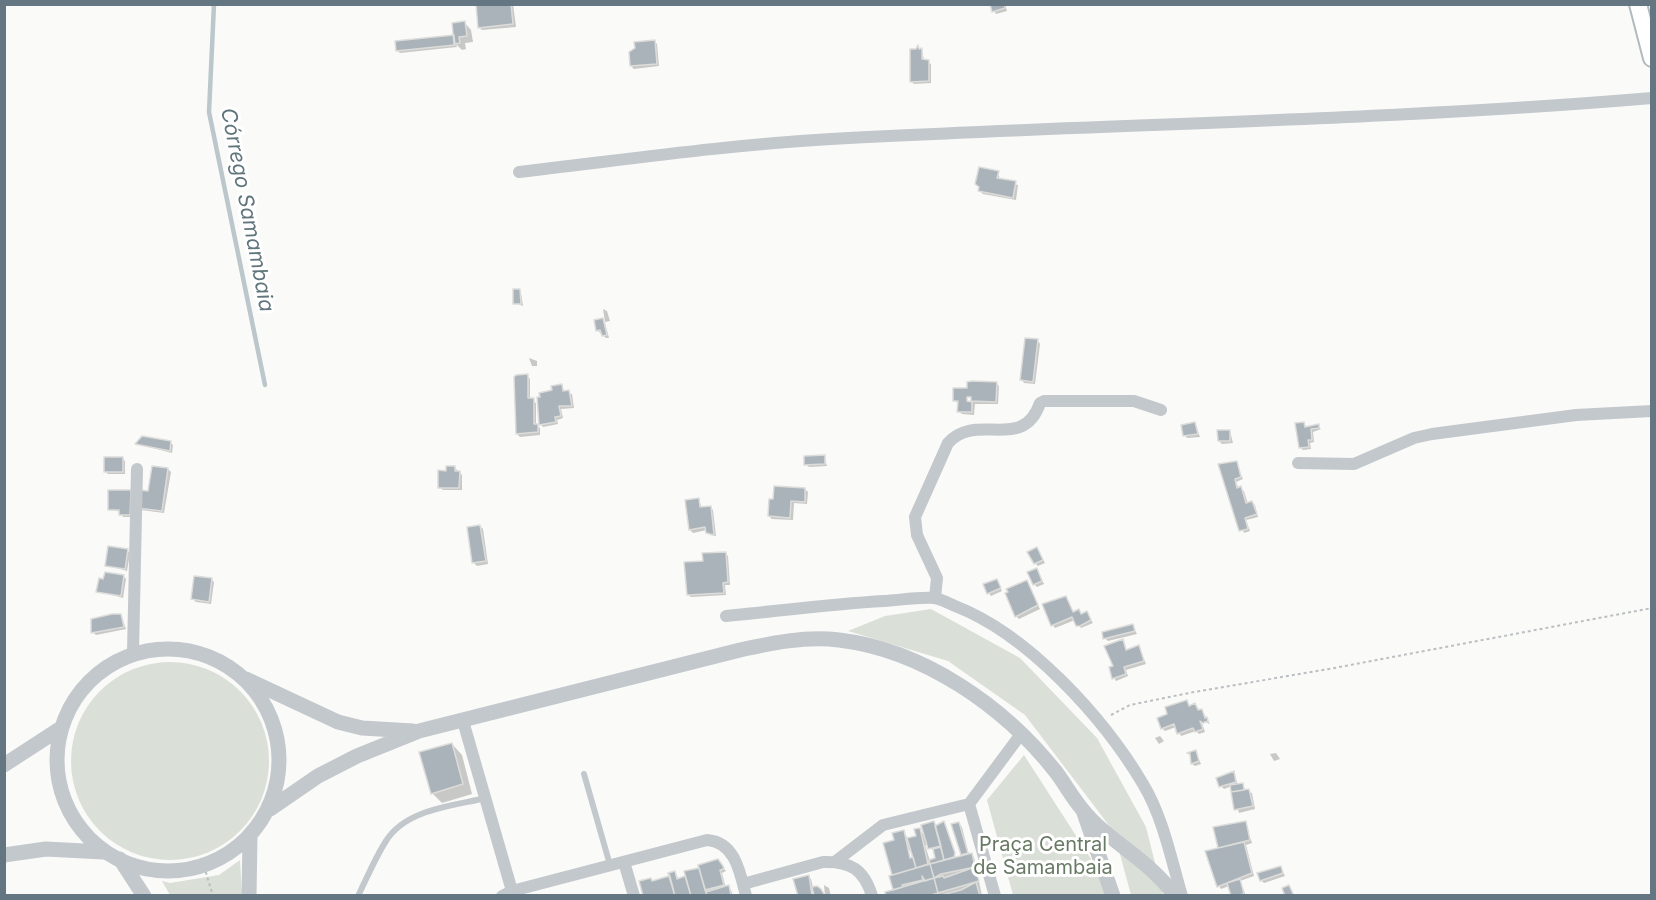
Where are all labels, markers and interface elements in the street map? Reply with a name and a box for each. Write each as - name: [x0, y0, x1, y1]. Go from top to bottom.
- water label: Córrego Samambaia: [215, 106, 279, 314]
- park label: Praça Central de Samambaia: [973, 833, 1113, 880]

